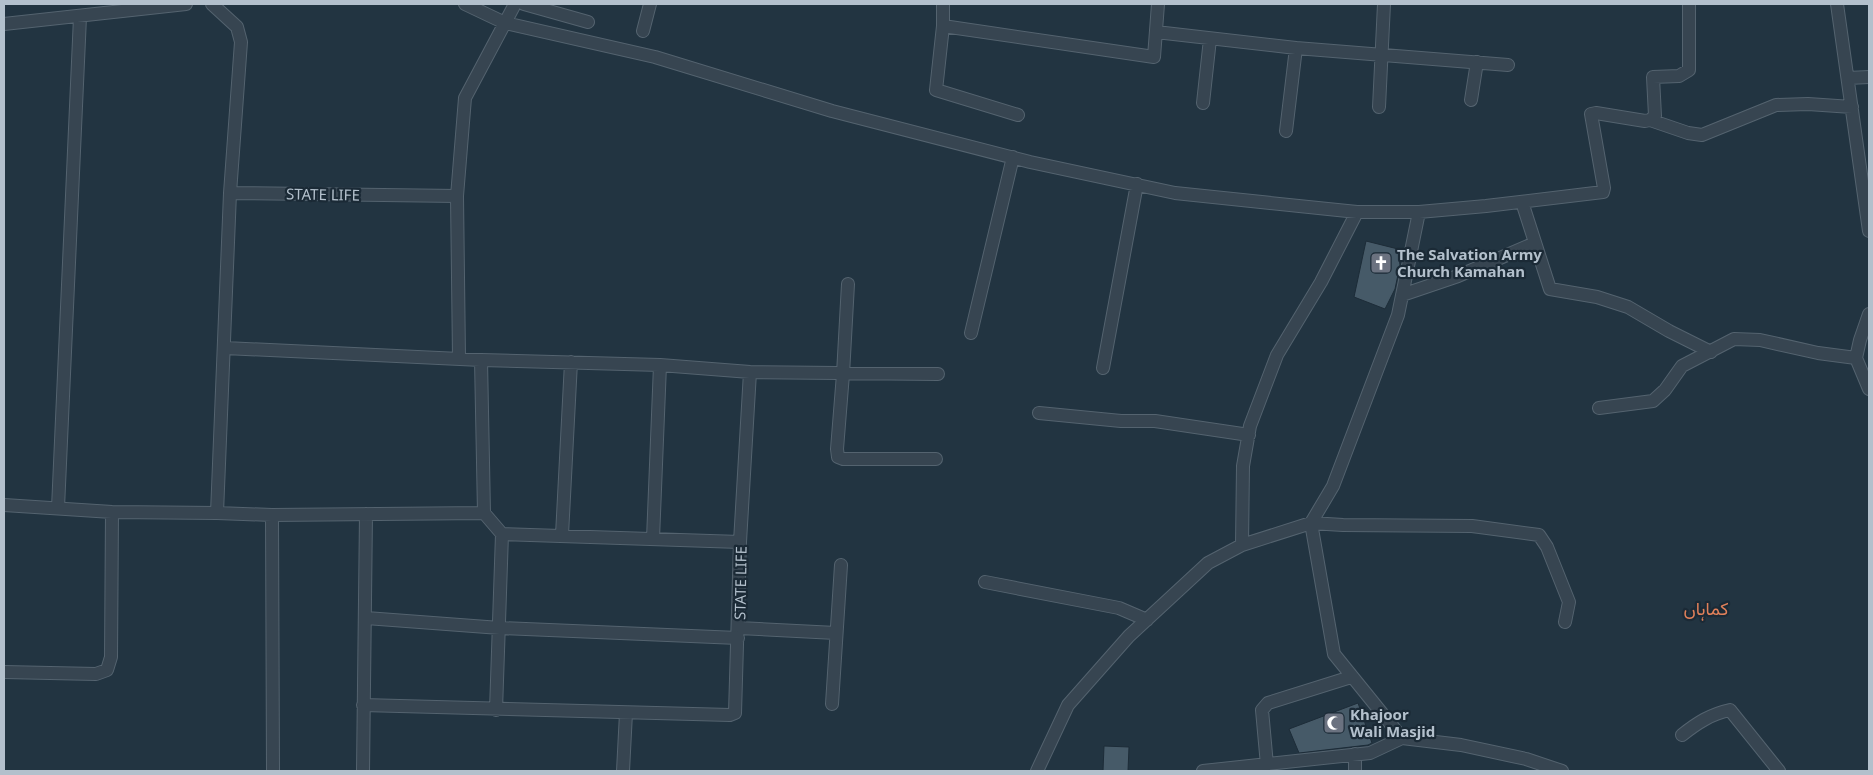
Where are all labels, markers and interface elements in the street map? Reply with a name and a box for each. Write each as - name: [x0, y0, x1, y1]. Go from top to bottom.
- street label: STATE LIFE: [286, 183, 360, 205]
- place label: The Salvation Army Church Kamahan: [1397, 244, 1542, 281]
- church icon: The Salvation Army Church Kamahan: [1369, 251, 1393, 275]
- street label: STATE LIFE: [729, 546, 751, 620]
- district label: کماہاں: [1683, 596, 1729, 621]
- place label: Khajoor Wali Masjid: [1350, 704, 1435, 741]
- mosque icon: Khajoor Wali Masjid: [1322, 711, 1346, 735]

